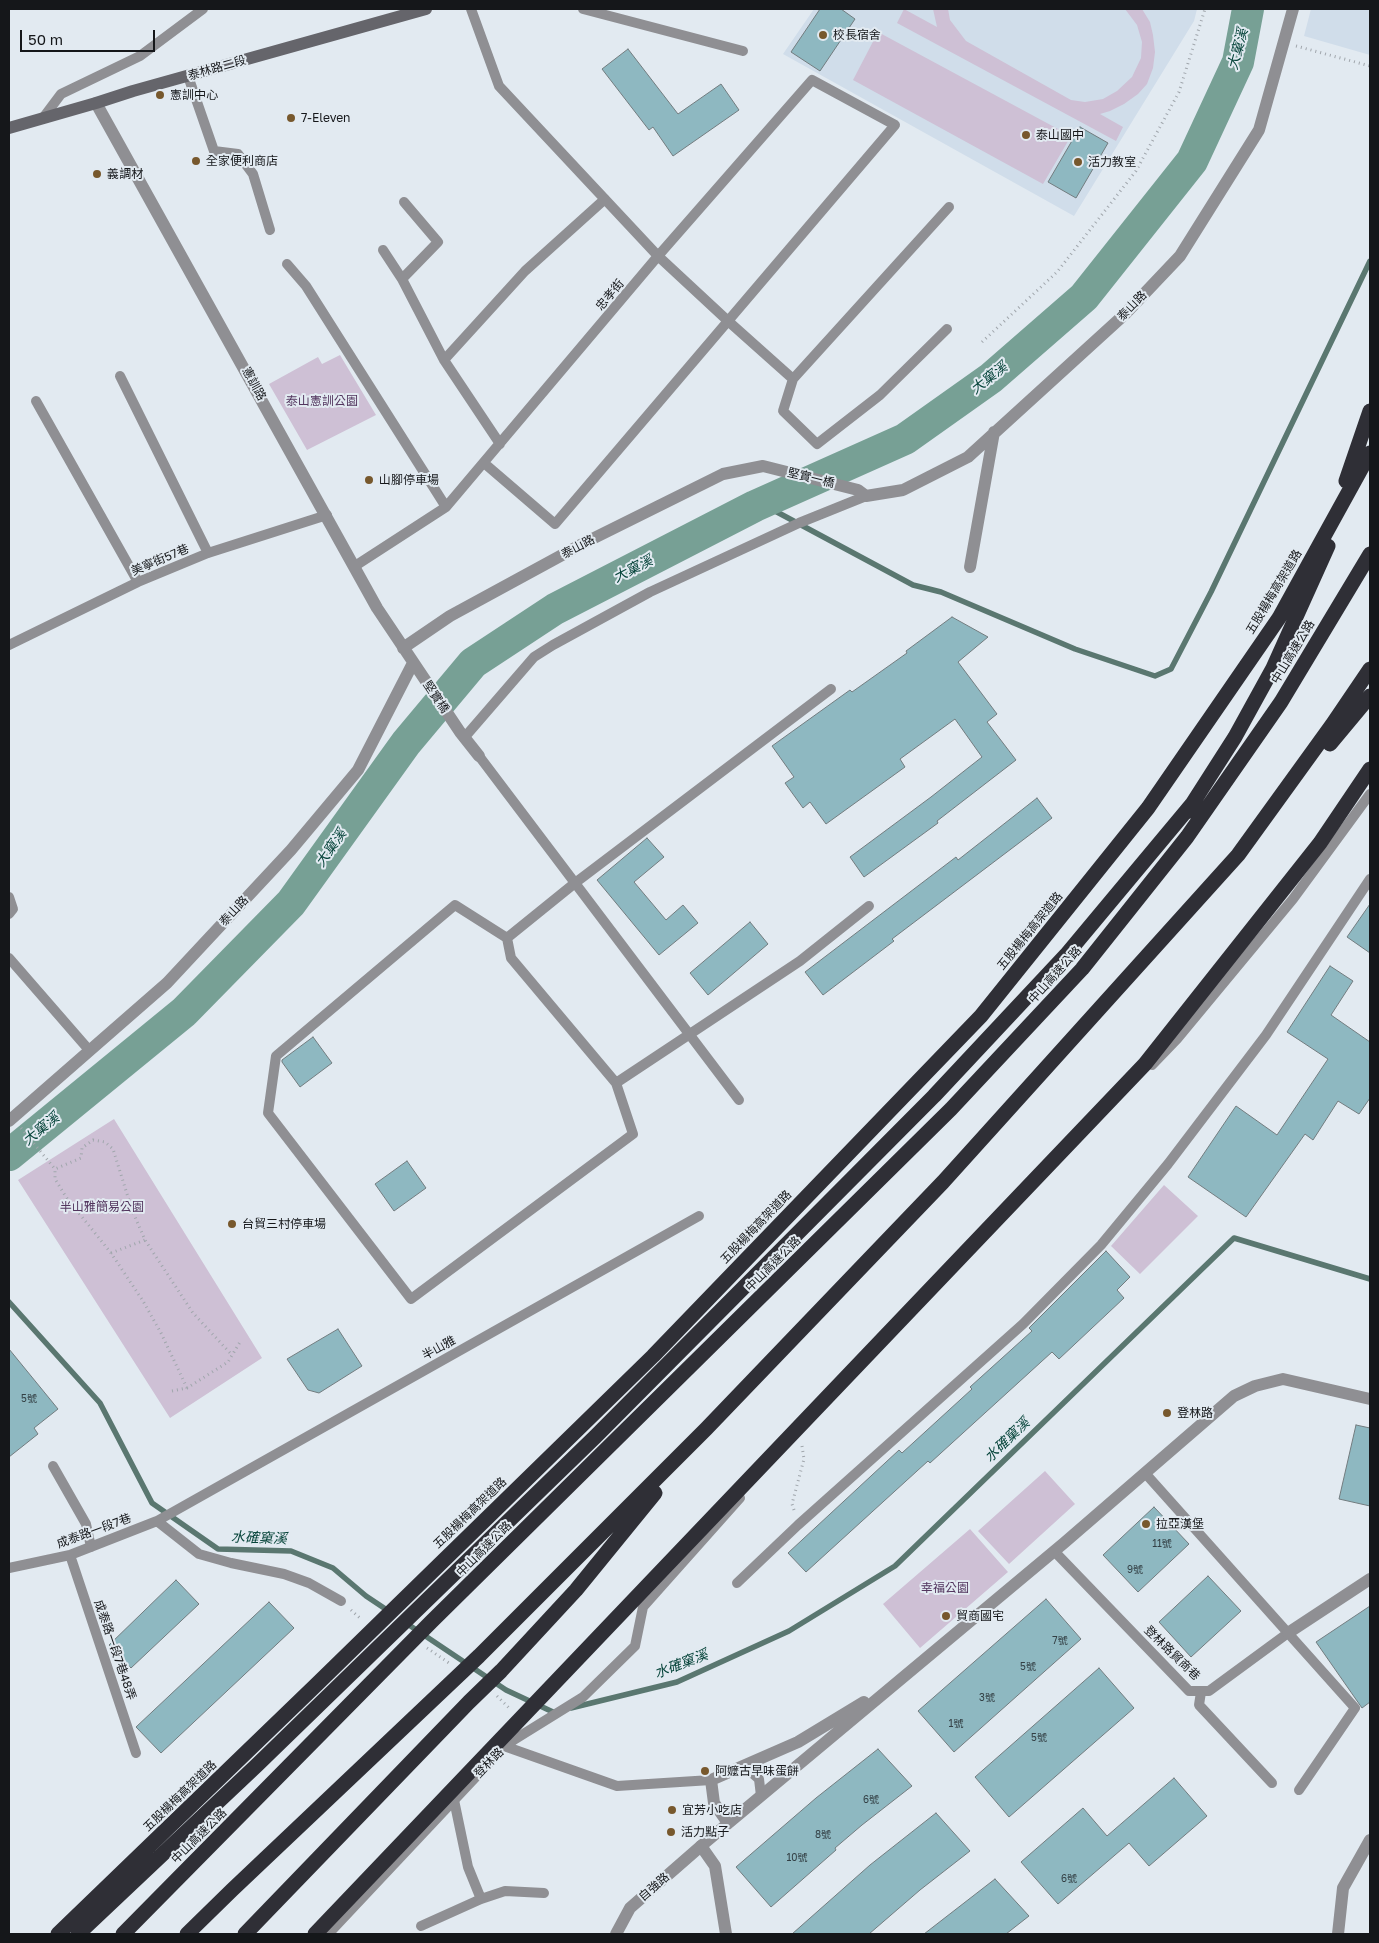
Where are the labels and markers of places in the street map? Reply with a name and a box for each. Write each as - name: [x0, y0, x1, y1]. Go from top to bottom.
- place label: 校長宿舍: [833, 28, 881, 42]
- marker: 校長宿舍: [817, 29, 829, 41]
- place label: 憲訓中心: [170, 88, 218, 102]
- marker: 憲訓中心: [154, 89, 166, 101]
- place label: 7-Eleven: [301, 111, 350, 125]
- marker: 7-Eleven: [285, 112, 297, 124]
- place label: 泰山國中: [1036, 128, 1084, 142]
- marker: 泰山國中: [1020, 129, 1032, 141]
- place label: 全家便利商店: [206, 154, 278, 168]
- marker: 全家便利商店: [190, 155, 202, 167]
- place label: 活力教室: [1088, 155, 1136, 169]
- marker: 活力教室: [1072, 156, 1084, 168]
- place label: 義調材: [107, 167, 143, 181]
- marker: 義調材: [91, 168, 103, 180]
- place label: 山腳停車場: [379, 473, 439, 487]
- marker: 山腳停車場: [363, 474, 375, 486]
- place label: 台貿三村停車場: [242, 1217, 326, 1231]
- marker: 台貿三村停車場: [226, 1218, 238, 1230]
- place label: 登林路: [1177, 1406, 1213, 1420]
- marker: 登林路: [1161, 1407, 1173, 1419]
- place label: 拉亞漢堡: [1156, 1517, 1204, 1531]
- marker: 拉亞漢堡: [1140, 1518, 1152, 1530]
- place label: 貿商國宅: [956, 1609, 1004, 1623]
- marker: 貿商國宅: [940, 1610, 952, 1622]
- place label: 阿嬤古早味蛋餅: [715, 1764, 799, 1778]
- marker: 阿嬤古早味蛋餅: [699, 1765, 711, 1777]
- place label: 宜芳小吃店: [682, 1803, 742, 1817]
- marker: 宜芳小吃店: [666, 1804, 678, 1816]
- place label: 活力點子: [681, 1825, 729, 1839]
- marker: 活力點子: [665, 1826, 677, 1838]

